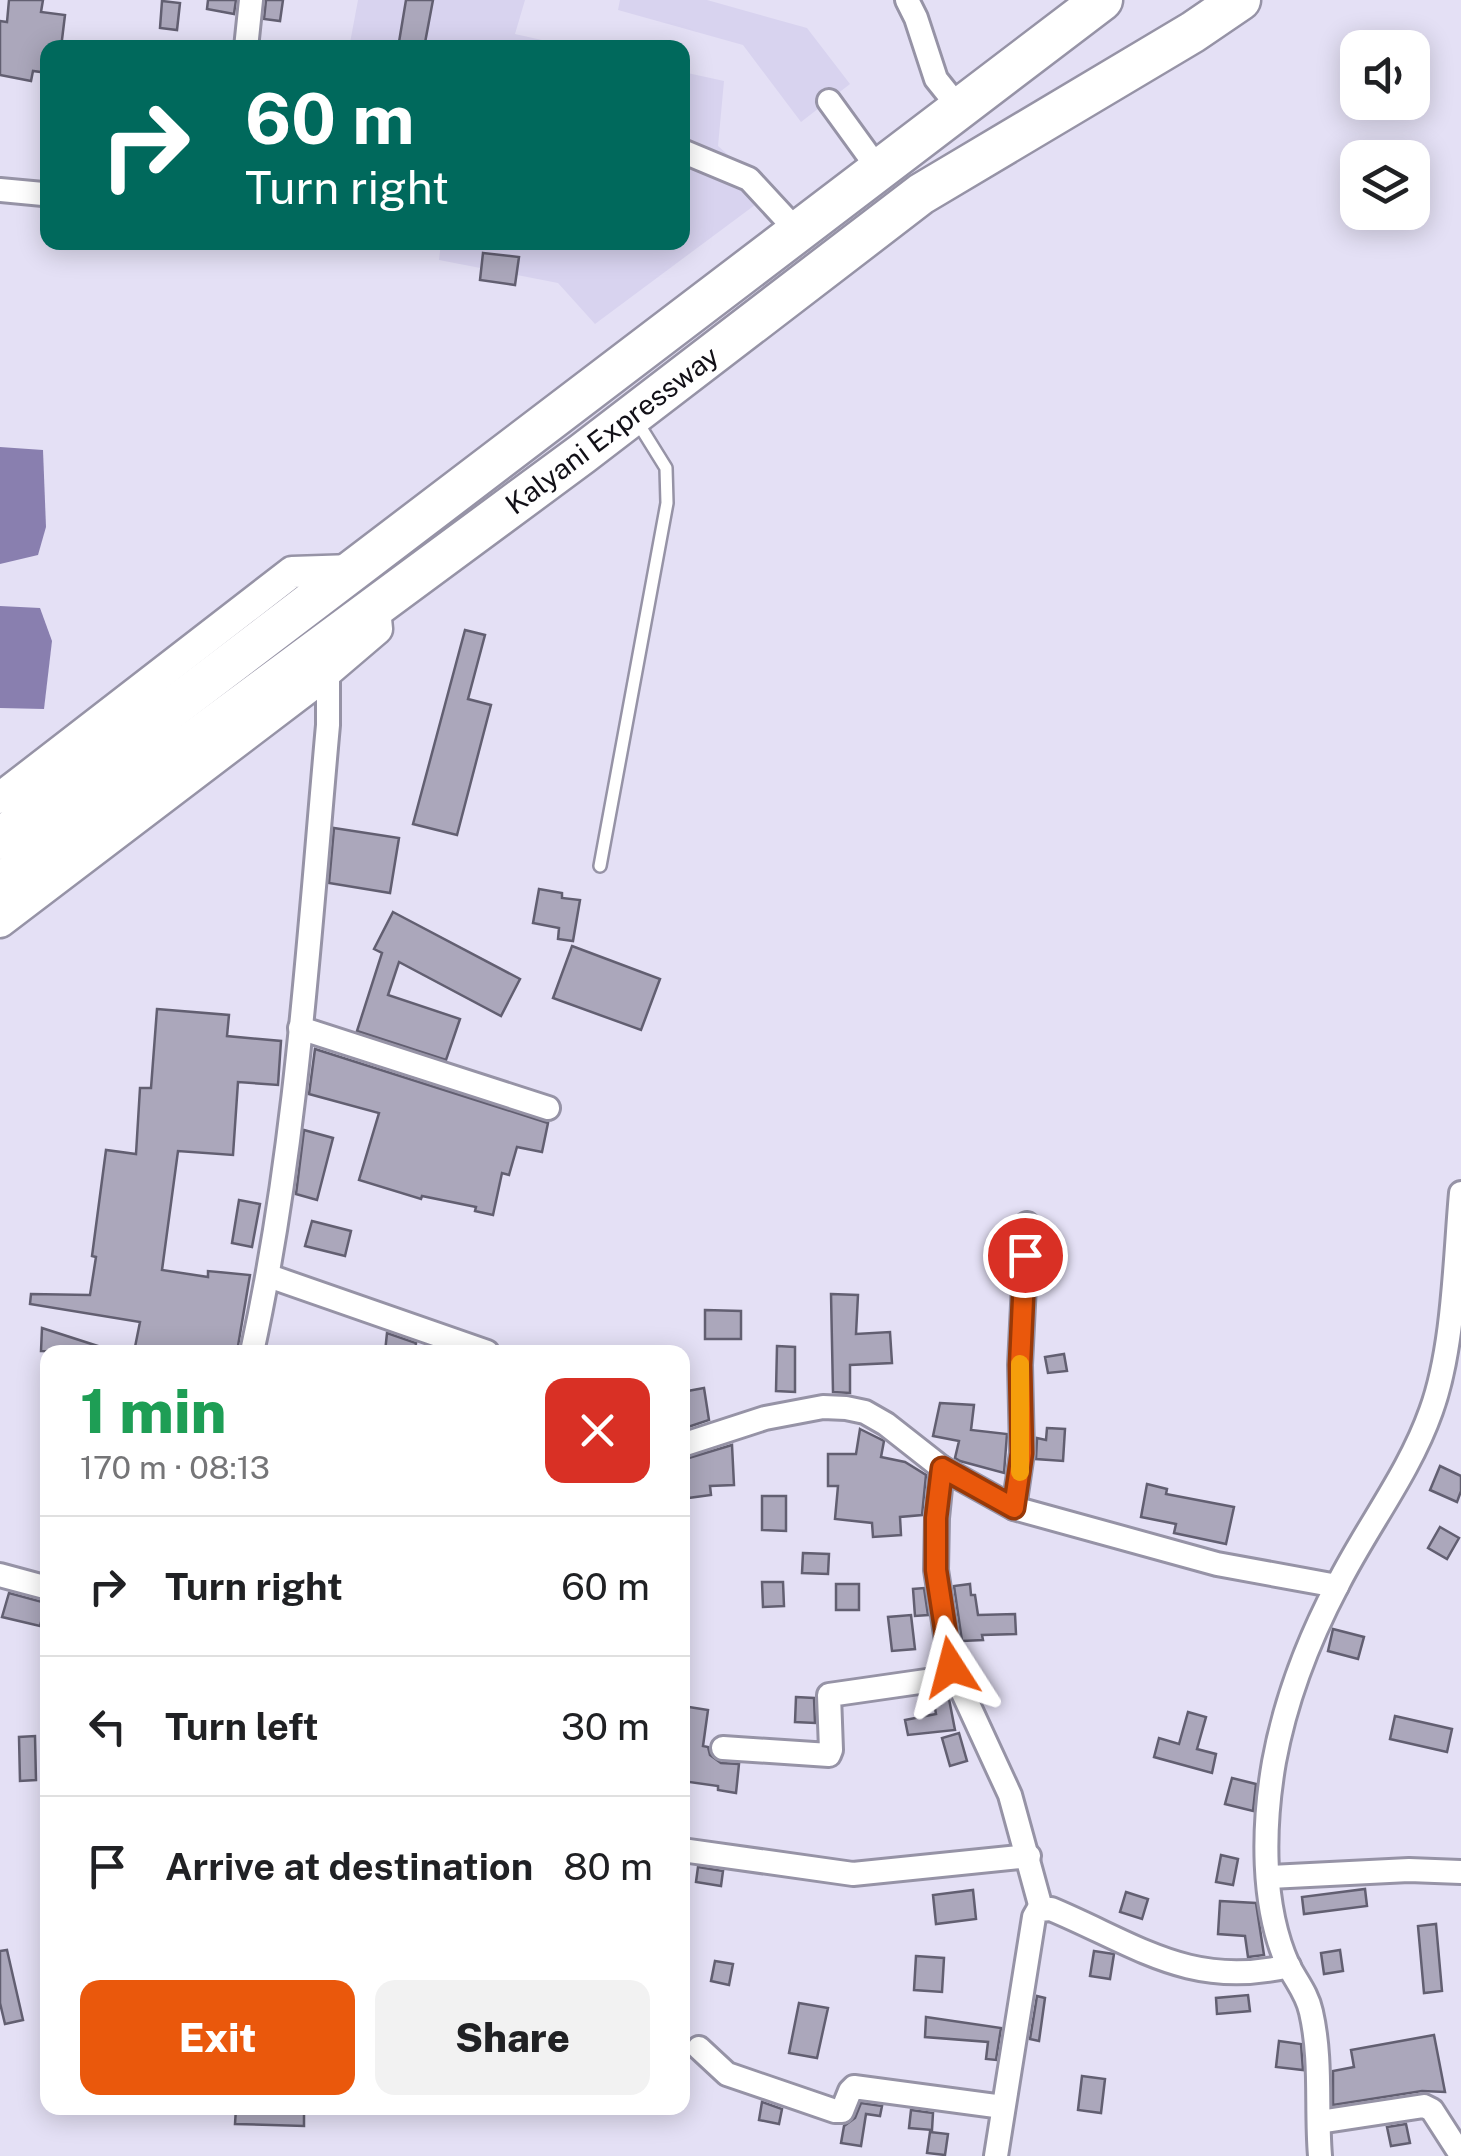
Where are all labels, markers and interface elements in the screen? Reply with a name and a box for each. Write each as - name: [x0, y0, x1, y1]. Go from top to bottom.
- map controls: [1340, 30, 1430, 230]
- button: sound: [1340, 30, 1430, 120]
- text: 60 m: [245, 77, 415, 160]
- icon: right: [80, 80, 210, 210]
- button: layers: [1340, 140, 1430, 230]
- text: Turn right: [245, 161, 449, 214]
- street label: Kalyani Expressway: [499, 339, 725, 520]
- pin: [983, 1213, 1068, 1298]
- icon: arrive: [998, 1228, 1053, 1283]
- text: 1 min: [80, 1376, 227, 1447]
- button: close: [545, 1378, 650, 1483]
- text: 170 m · 08:13: [80, 1449, 270, 1486]
- icon: right: [80, 1559, 135, 1614]
- text: Turn right: [165, 1564, 343, 1609]
- text: 60 m: [561, 1564, 650, 1609]
- position arrow: [899, 1615, 1003, 1719]
- icon: left: [80, 1699, 135, 1754]
- text: Turn left: [165, 1704, 319, 1749]
- text: 30 m: [561, 1704, 650, 1749]
- icon: arrive: [80, 1839, 135, 1894]
- text: Arrive at destination: [165, 1844, 533, 1889]
- text: 80 m: [563, 1844, 653, 1889]
- button: Exit: [80, 1980, 355, 2095]
- button: Share: [375, 1980, 650, 2095]

